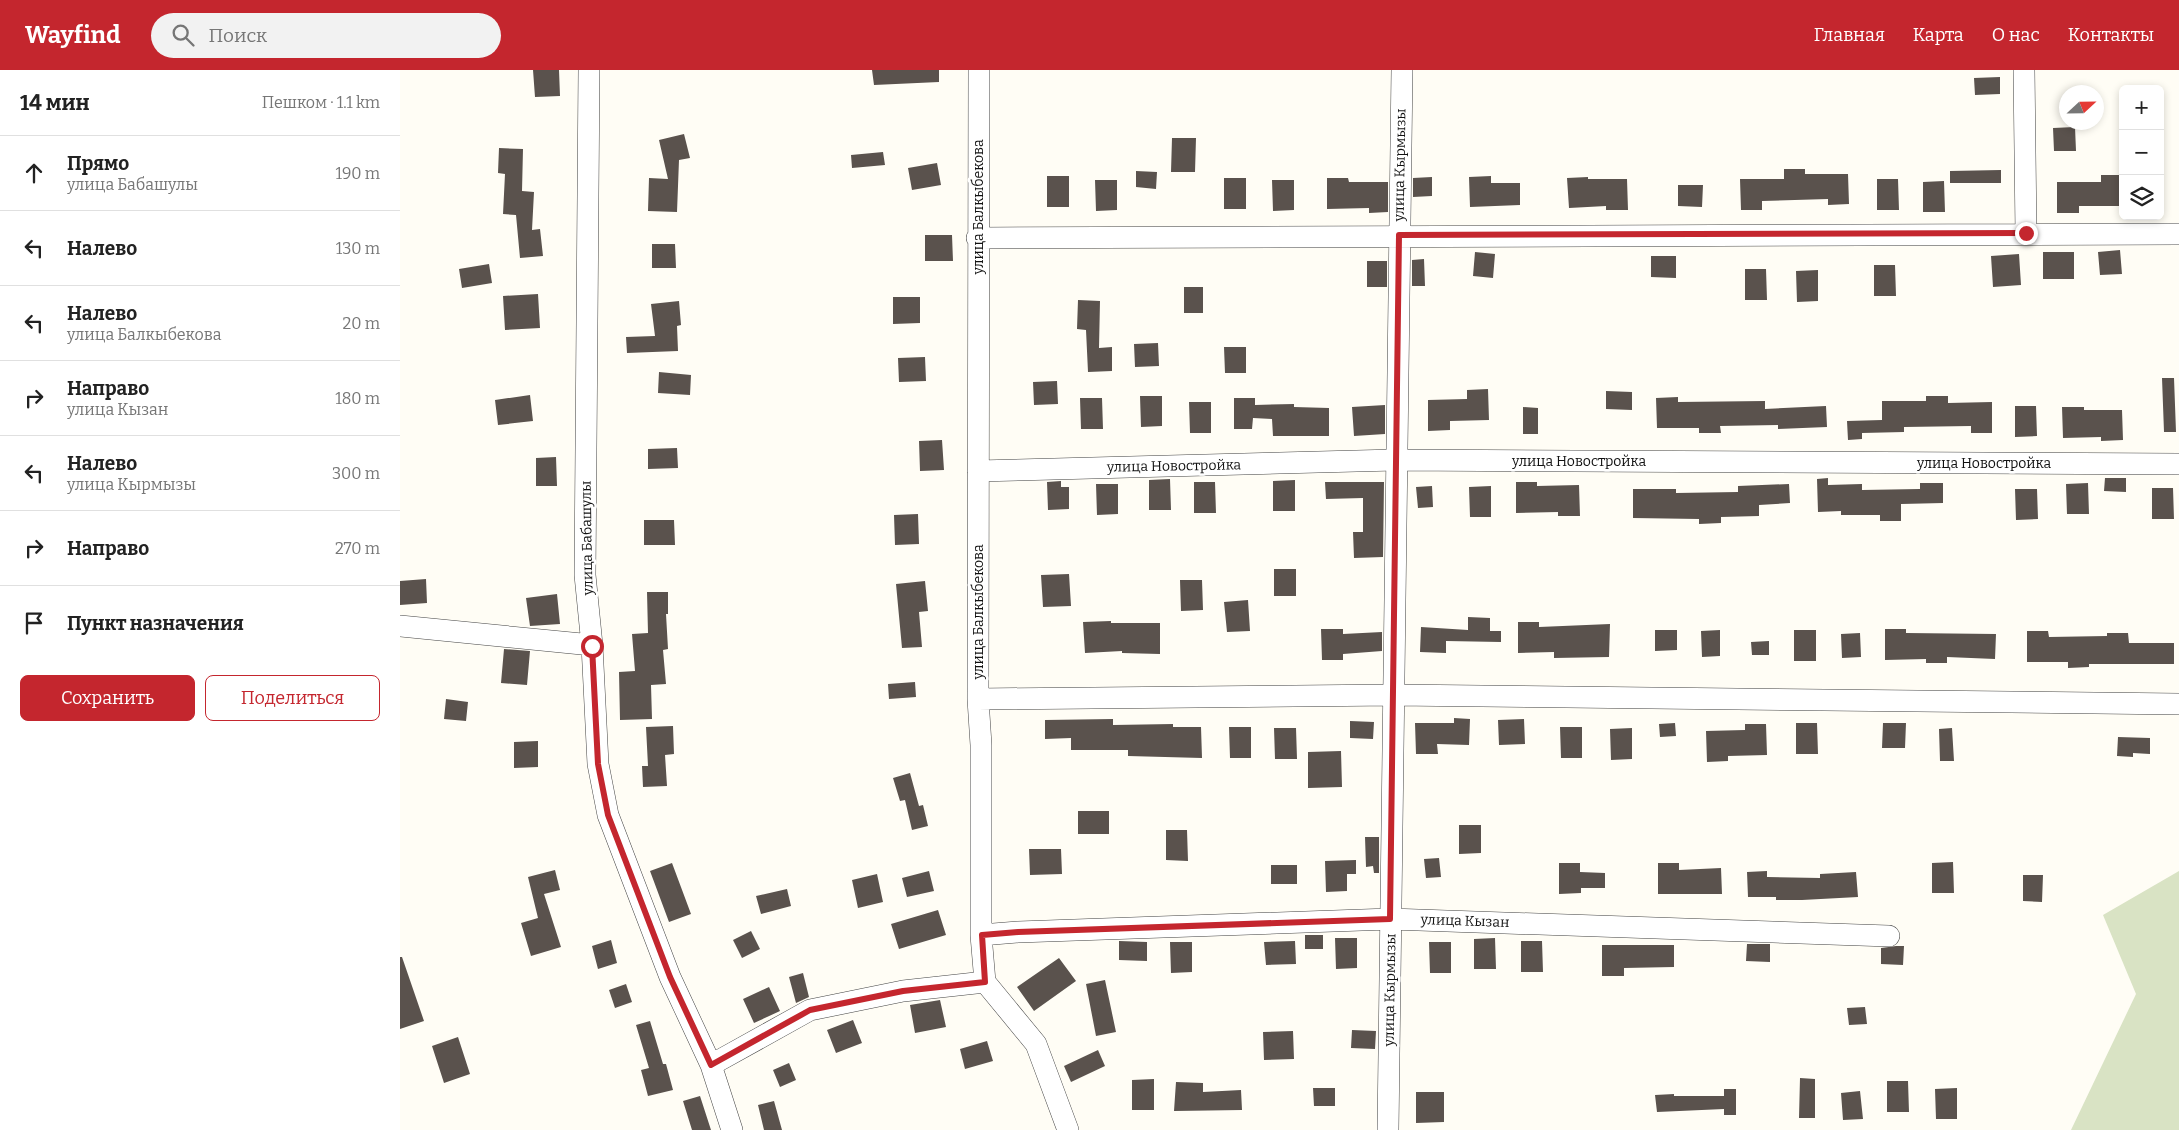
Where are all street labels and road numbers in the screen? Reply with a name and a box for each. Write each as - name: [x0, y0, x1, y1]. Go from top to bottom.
- street label: улица Кырмызы: [1390, 108, 1409, 223]
- street label: улица Балкыбекова: [970, 139, 987, 276]
- street label: улица Новостройка: [1511, 453, 1646, 470]
- street label: улица Новостройка: [1916, 455, 2051, 472]
- street label: улица Новостройка: [1106, 456, 1242, 476]
- street label: улица Бабашулы: [578, 481, 597, 596]
- street label: улица Балкыбекова: [970, 544, 987, 681]
- street label: улица Кызан: [1419, 911, 1510, 931]
- street label: улица Кырмызы: [1380, 933, 1399, 1048]

